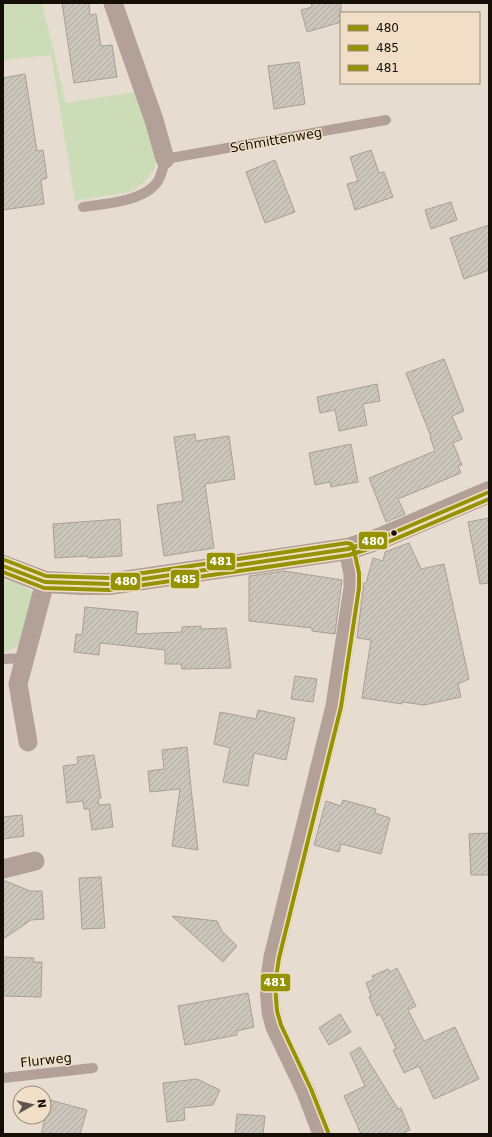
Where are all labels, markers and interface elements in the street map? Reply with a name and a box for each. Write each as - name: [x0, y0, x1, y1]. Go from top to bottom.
- legend: [340, 12, 480, 84]
- text: 480: [376, 21, 399, 35]
- text: 485: [376, 41, 399, 55]
- text: 481: [376, 61, 399, 75]
- street label: Schmittenweg: [229, 125, 323, 155]
- unlabelled marker: [389, 528, 399, 538]
- line badge: 480: [358, 531, 388, 550]
- text: 480: [362, 535, 385, 548]
- line badge: 481: [206, 552, 236, 571]
- text: 481: [210, 555, 232, 568]
- line badge: 485: [170, 569, 200, 589]
- line badge: 480: [110, 572, 141, 591]
- text: 485: [174, 573, 196, 586]
- text: 480: [115, 575, 138, 588]
- line badge: 481: [260, 973, 291, 992]
- text: 481: [264, 976, 286, 989]
- street label: Flurweg: [20, 1050, 72, 1070]
- north arrow: [12, 1085, 52, 1125]
- text: N: [34, 1098, 48, 1109]

